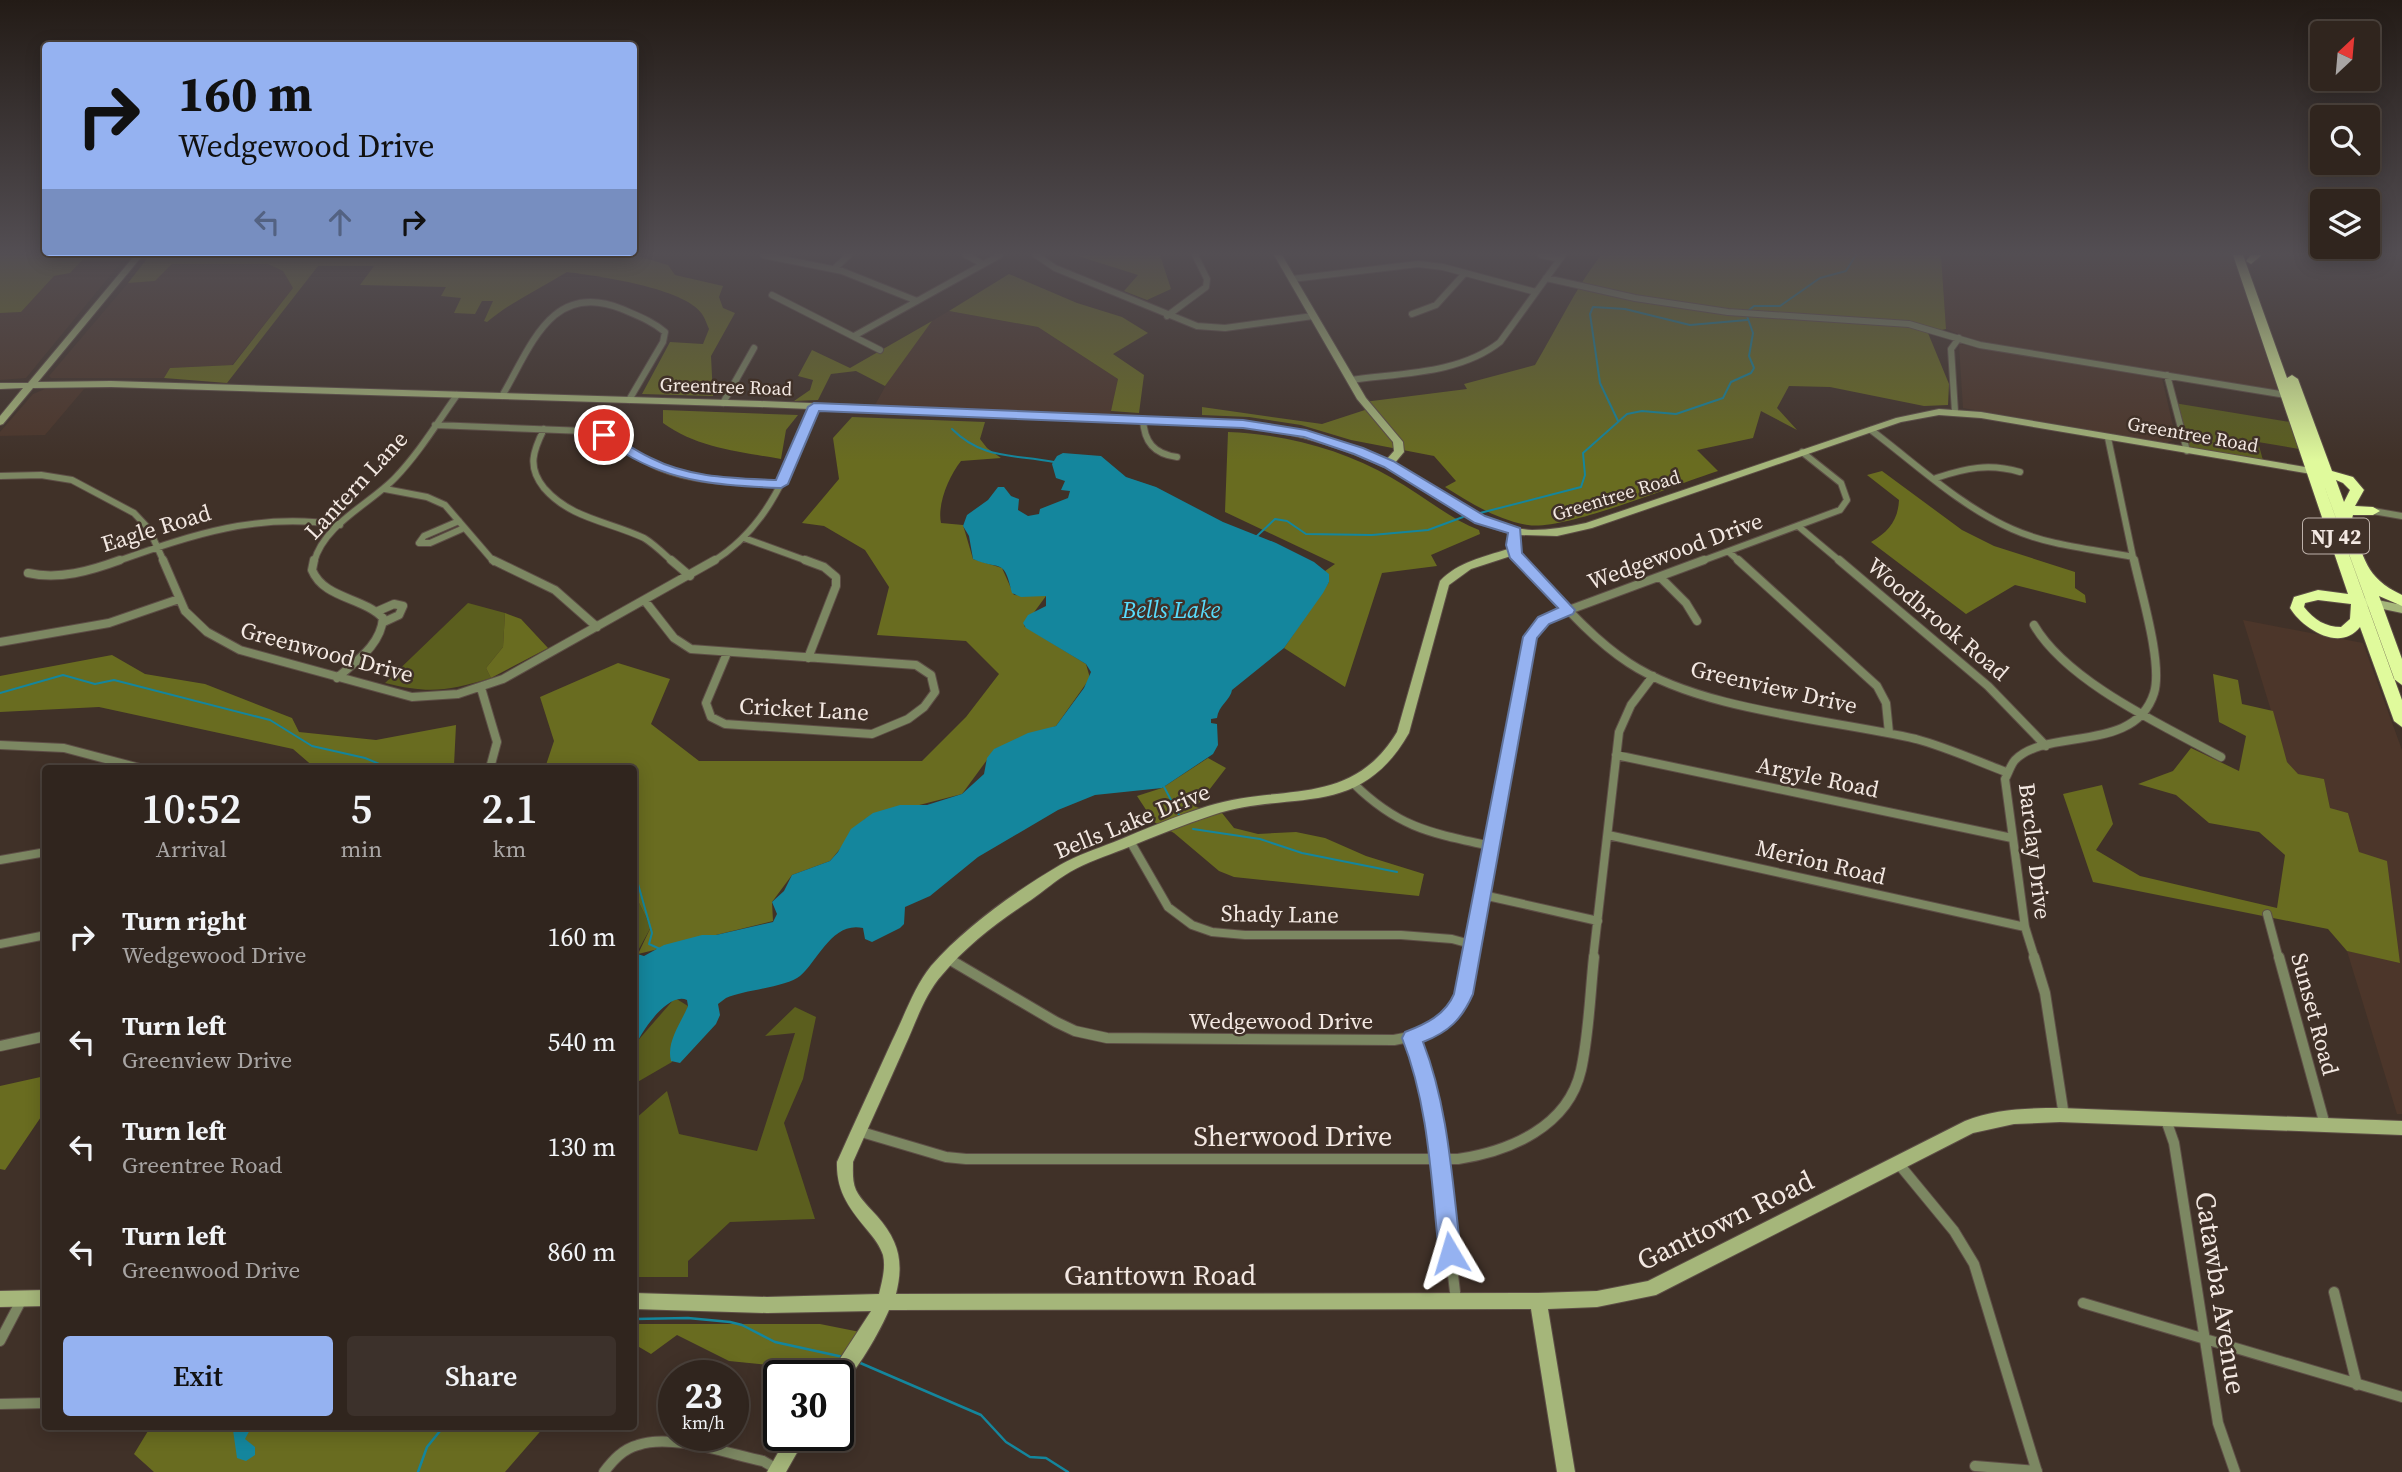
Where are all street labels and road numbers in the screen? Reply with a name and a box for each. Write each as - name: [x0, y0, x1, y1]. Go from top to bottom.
- street label: Greentree Road: [659, 371, 793, 401]
- street label: Greentree Road: [2125, 410, 2261, 458]
- street label: Lantern Lane: [297, 424, 415, 546]
- street label: Greentree Road: [1549, 463, 1683, 527]
- street label: Eagle Road: [97, 496, 215, 560]
- street label: Wedgewood Drive: [1583, 504, 1767, 598]
- road number: NJ 42: [2303, 518, 2369, 554]
- street label: Woodbrook Road: [1860, 550, 2016, 688]
- street label: Greenwood Drive: [237, 613, 417, 691]
- street label: Greenview Drive: [1687, 652, 1861, 722]
- street label: Cricket Lane: [738, 690, 870, 728]
- street label: Argyle Road: [1754, 748, 1882, 806]
- street label: Bells Lake Drive: [1049, 775, 1215, 867]
- street label: Barclay Drive: [2011, 781, 2059, 921]
- street label: Merion Road: [1753, 831, 1889, 893]
- street label: Shady Lane: [1221, 897, 1339, 931]
- street label: Sunset Road: [2283, 949, 2347, 1079]
- street label: Wedgewood Drive: [1189, 1005, 1373, 1037]
- street label: Sherwood Drive: [1194, 1117, 1392, 1155]
- street label: Ganttown Road: [1630, 1161, 1820, 1279]
- street label: Catawba Avenue: [2186, 1189, 2256, 1397]
- street label: Ganttown Road: [1064, 1256, 1256, 1294]

